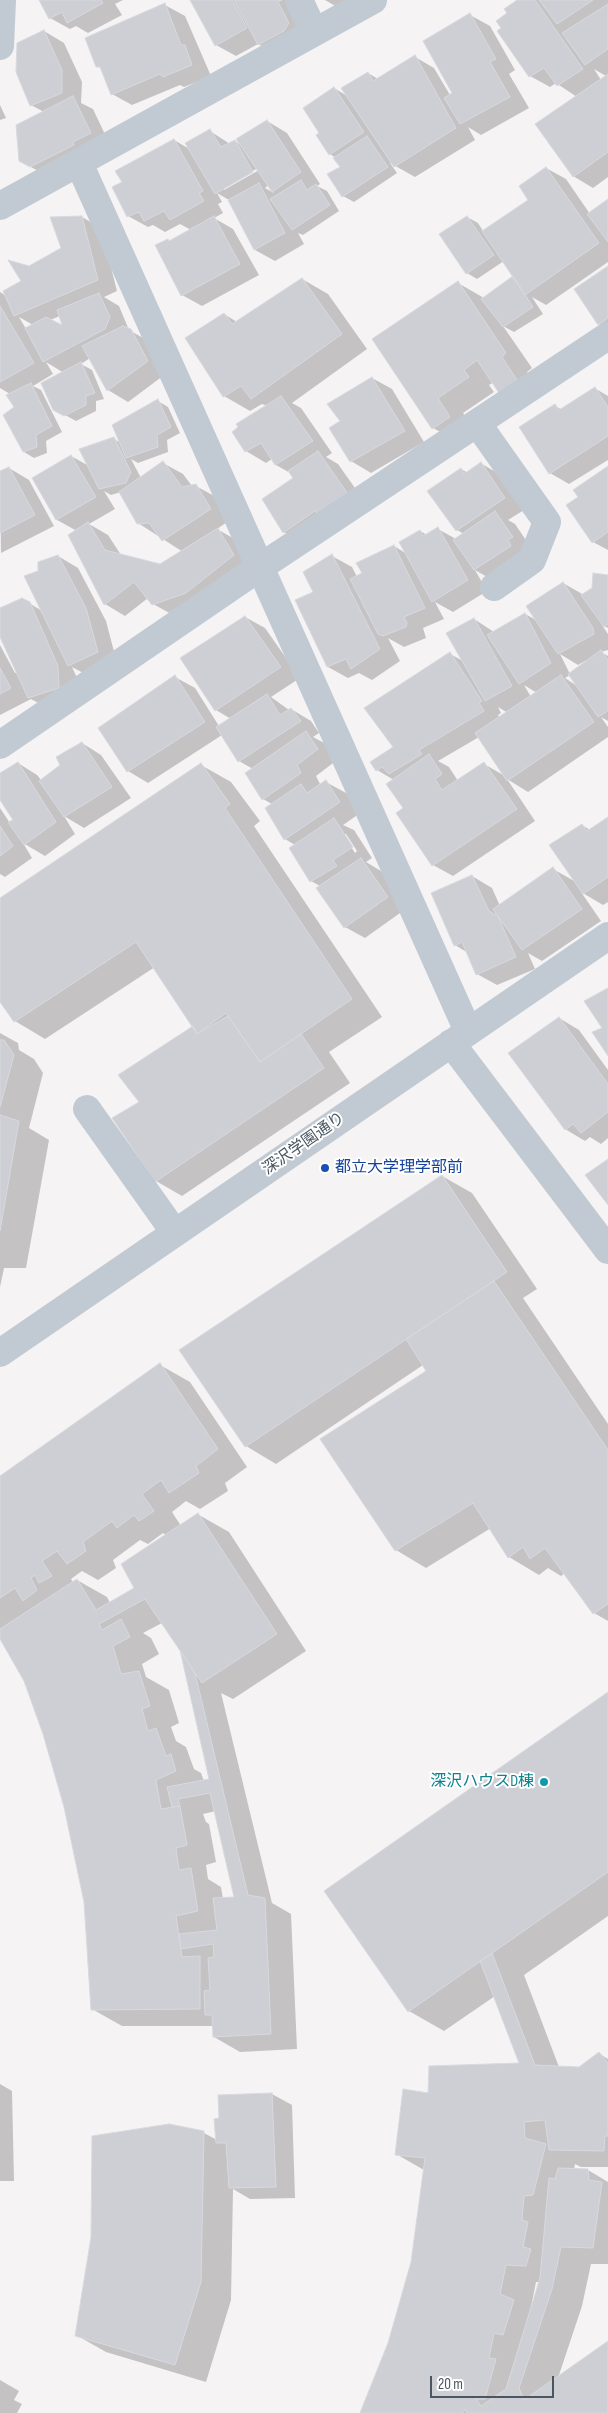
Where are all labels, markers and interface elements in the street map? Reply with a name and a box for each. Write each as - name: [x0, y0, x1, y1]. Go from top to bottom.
- street label: 深沢学園通り: [259, 1109, 349, 1179]
- place label: 都立大学理学部前: [335, 1158, 463, 1178]
- marker: 都立大学理学部前: [319, 1162, 331, 1174]
- place label: 深沢ハウスD棟: [430, 1772, 534, 1792]
- marker: 深沢ハウスD棟: [538, 1776, 550, 1788]
- scale bar: [433, 2366, 557, 2398]
- text: 20 m: [438, 2375, 463, 2394]

